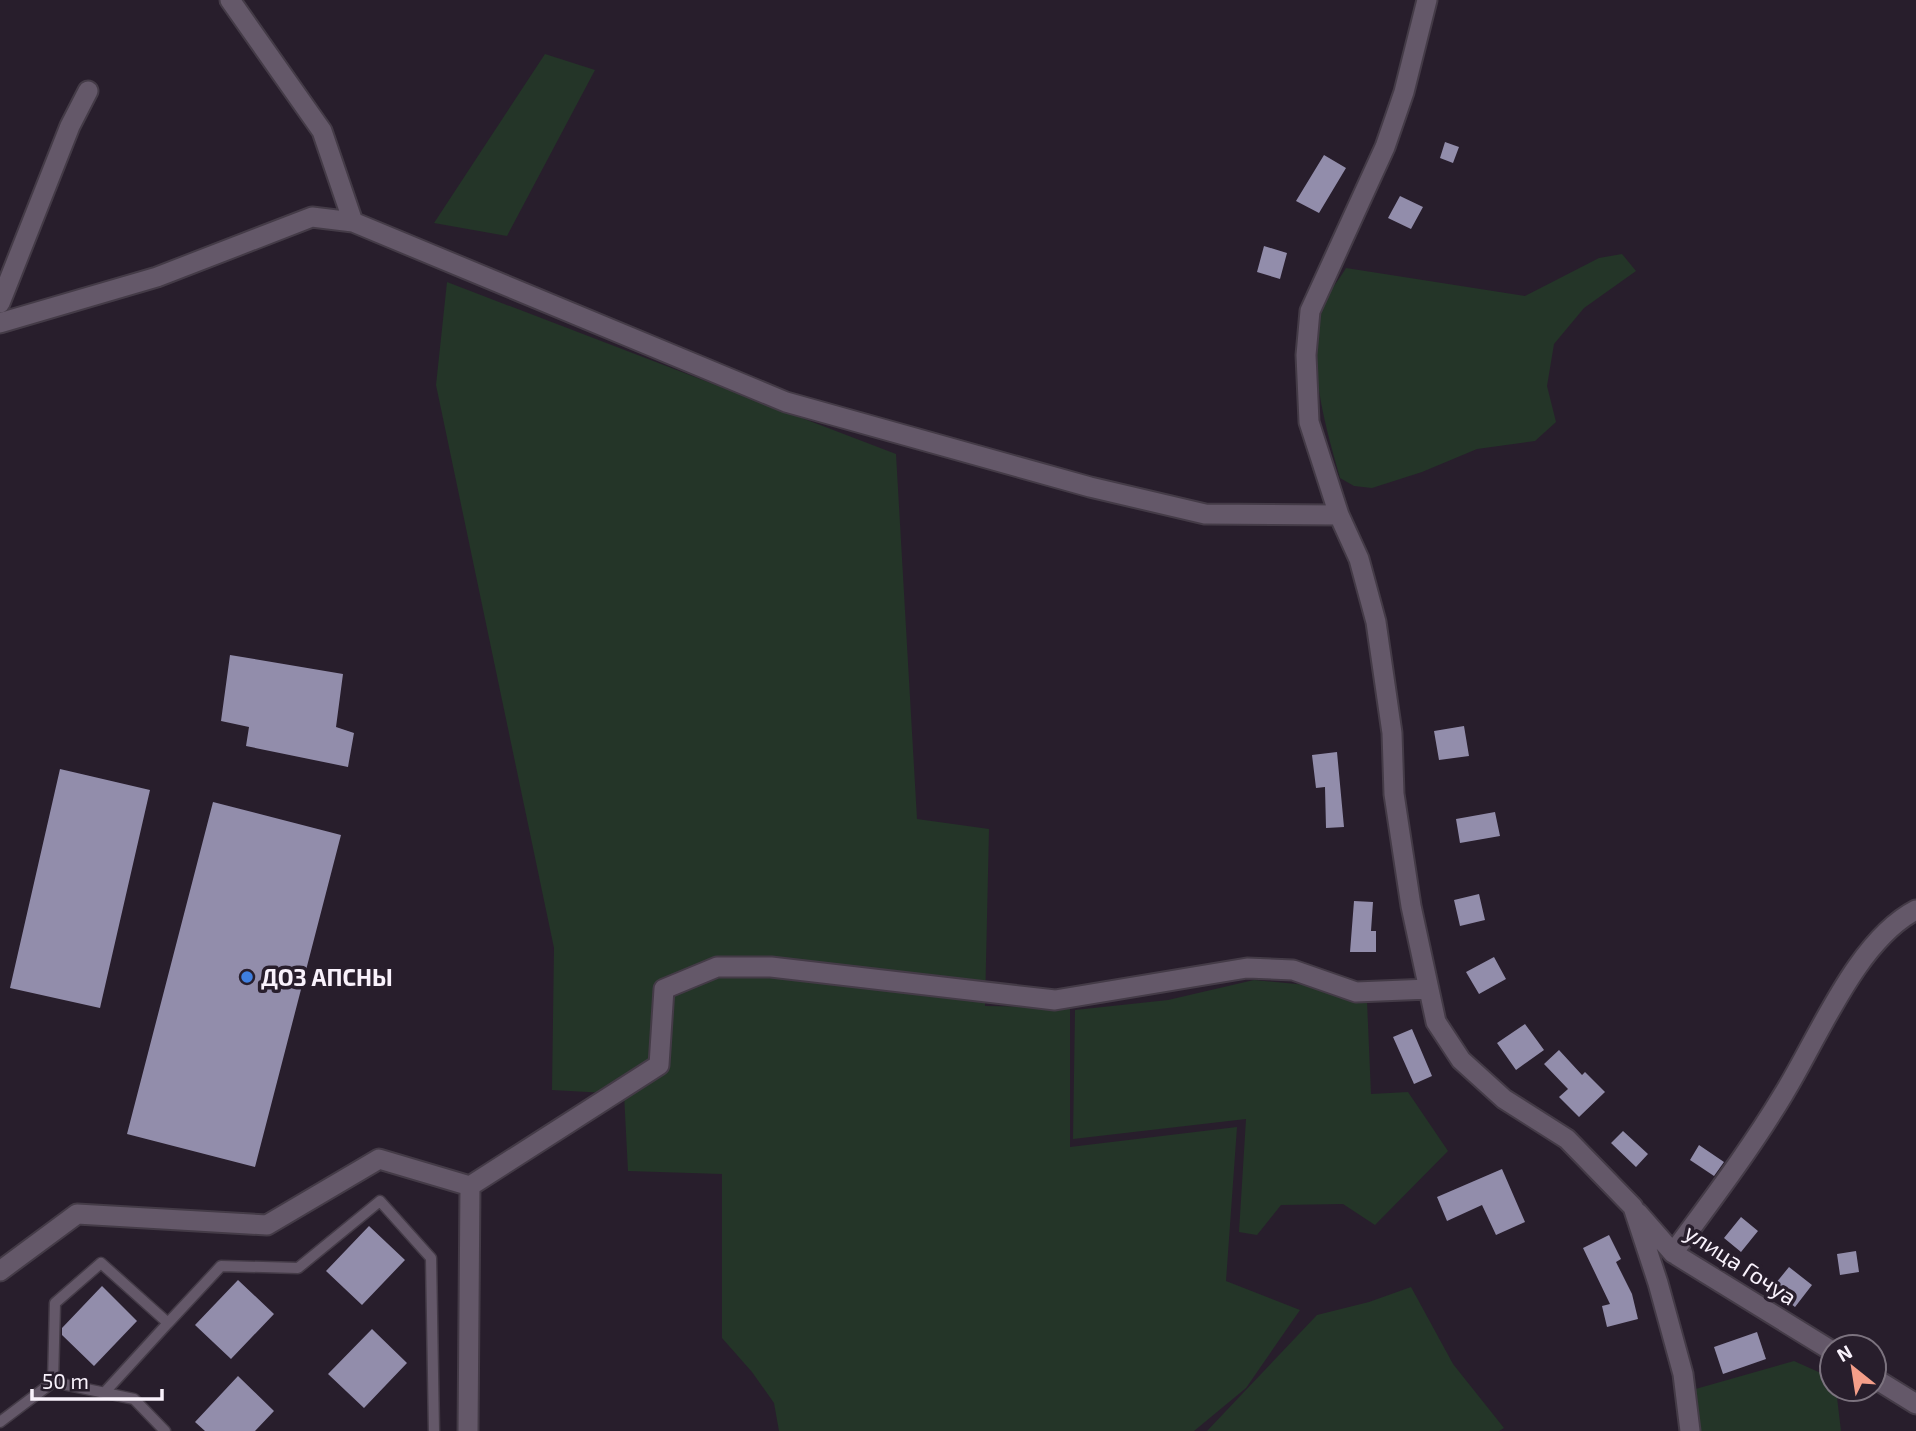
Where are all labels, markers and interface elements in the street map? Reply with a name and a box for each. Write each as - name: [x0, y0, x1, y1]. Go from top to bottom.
- place label: ДОЗ АПСНЫ: [261, 963, 393, 991]
- marker: ДОЗ АПСНЫ: [239, 969, 255, 985]
- street label: улица Гочуа: [1679, 1217, 1802, 1311]
- north arrow: [1818, 1333, 1888, 1403]
- text: N: [1833, 1339, 1856, 1366]
- scale bar: [32, 1358, 161, 1402]
- text: 50 m: [42, 1368, 89, 1393]

